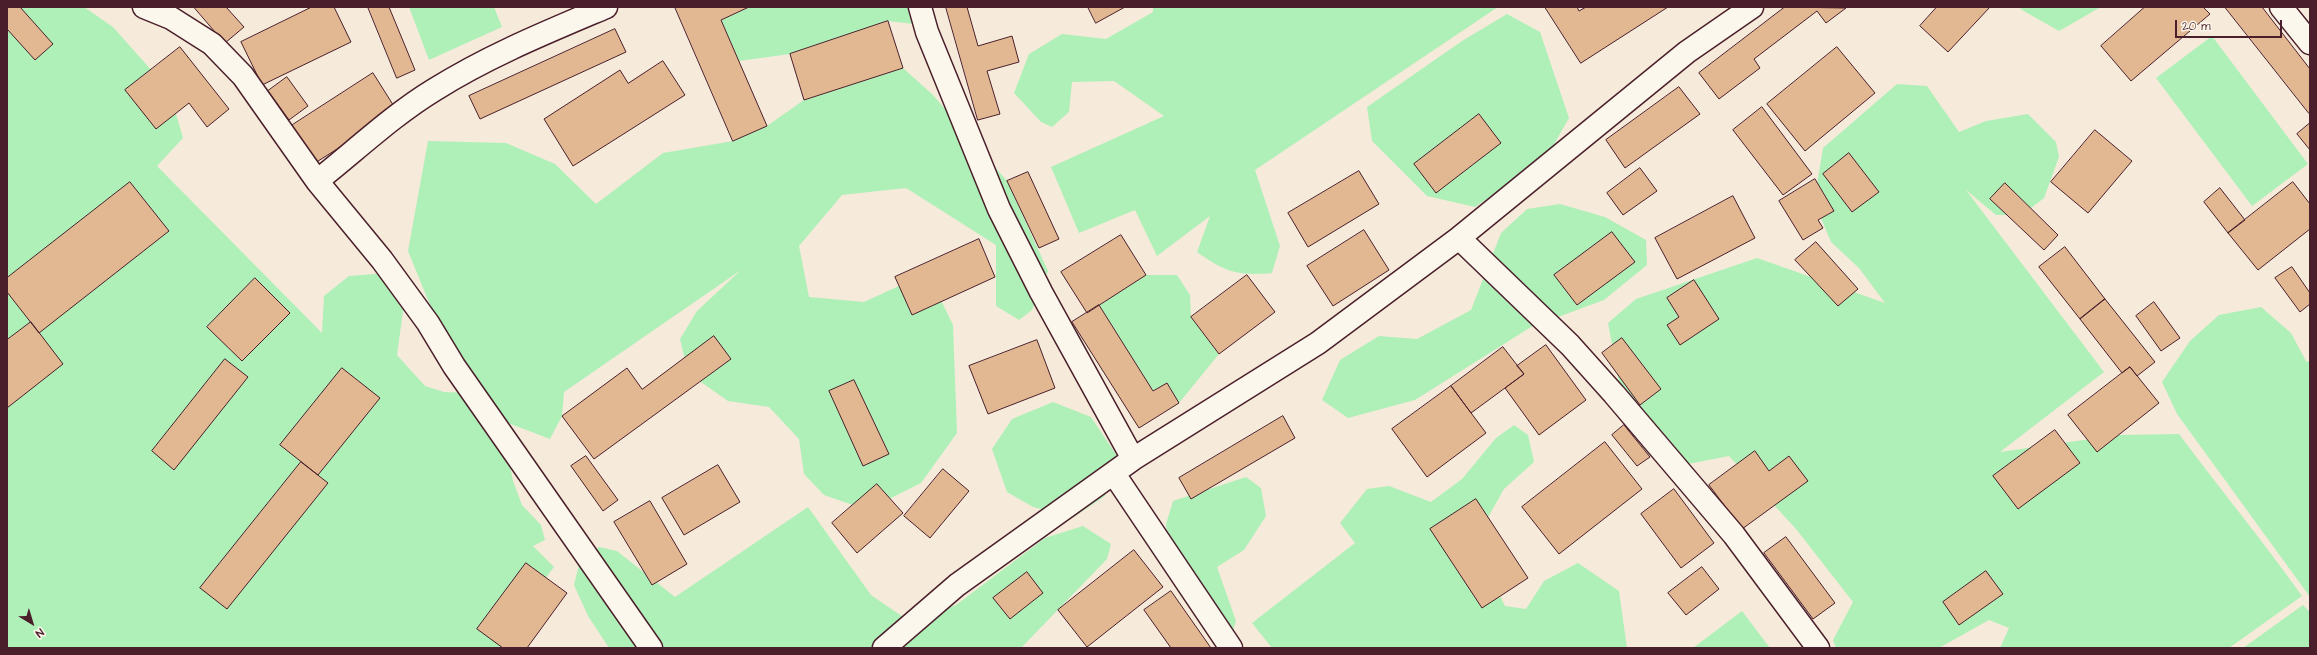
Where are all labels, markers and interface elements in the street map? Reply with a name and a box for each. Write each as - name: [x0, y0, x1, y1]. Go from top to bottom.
- scale bar: [2177, 12, 2284, 38]
- text: 20 m: [2182, 18, 2211, 35]
- north arrow: [12, 603, 52, 643]
- text: N: [32, 625, 47, 641]

